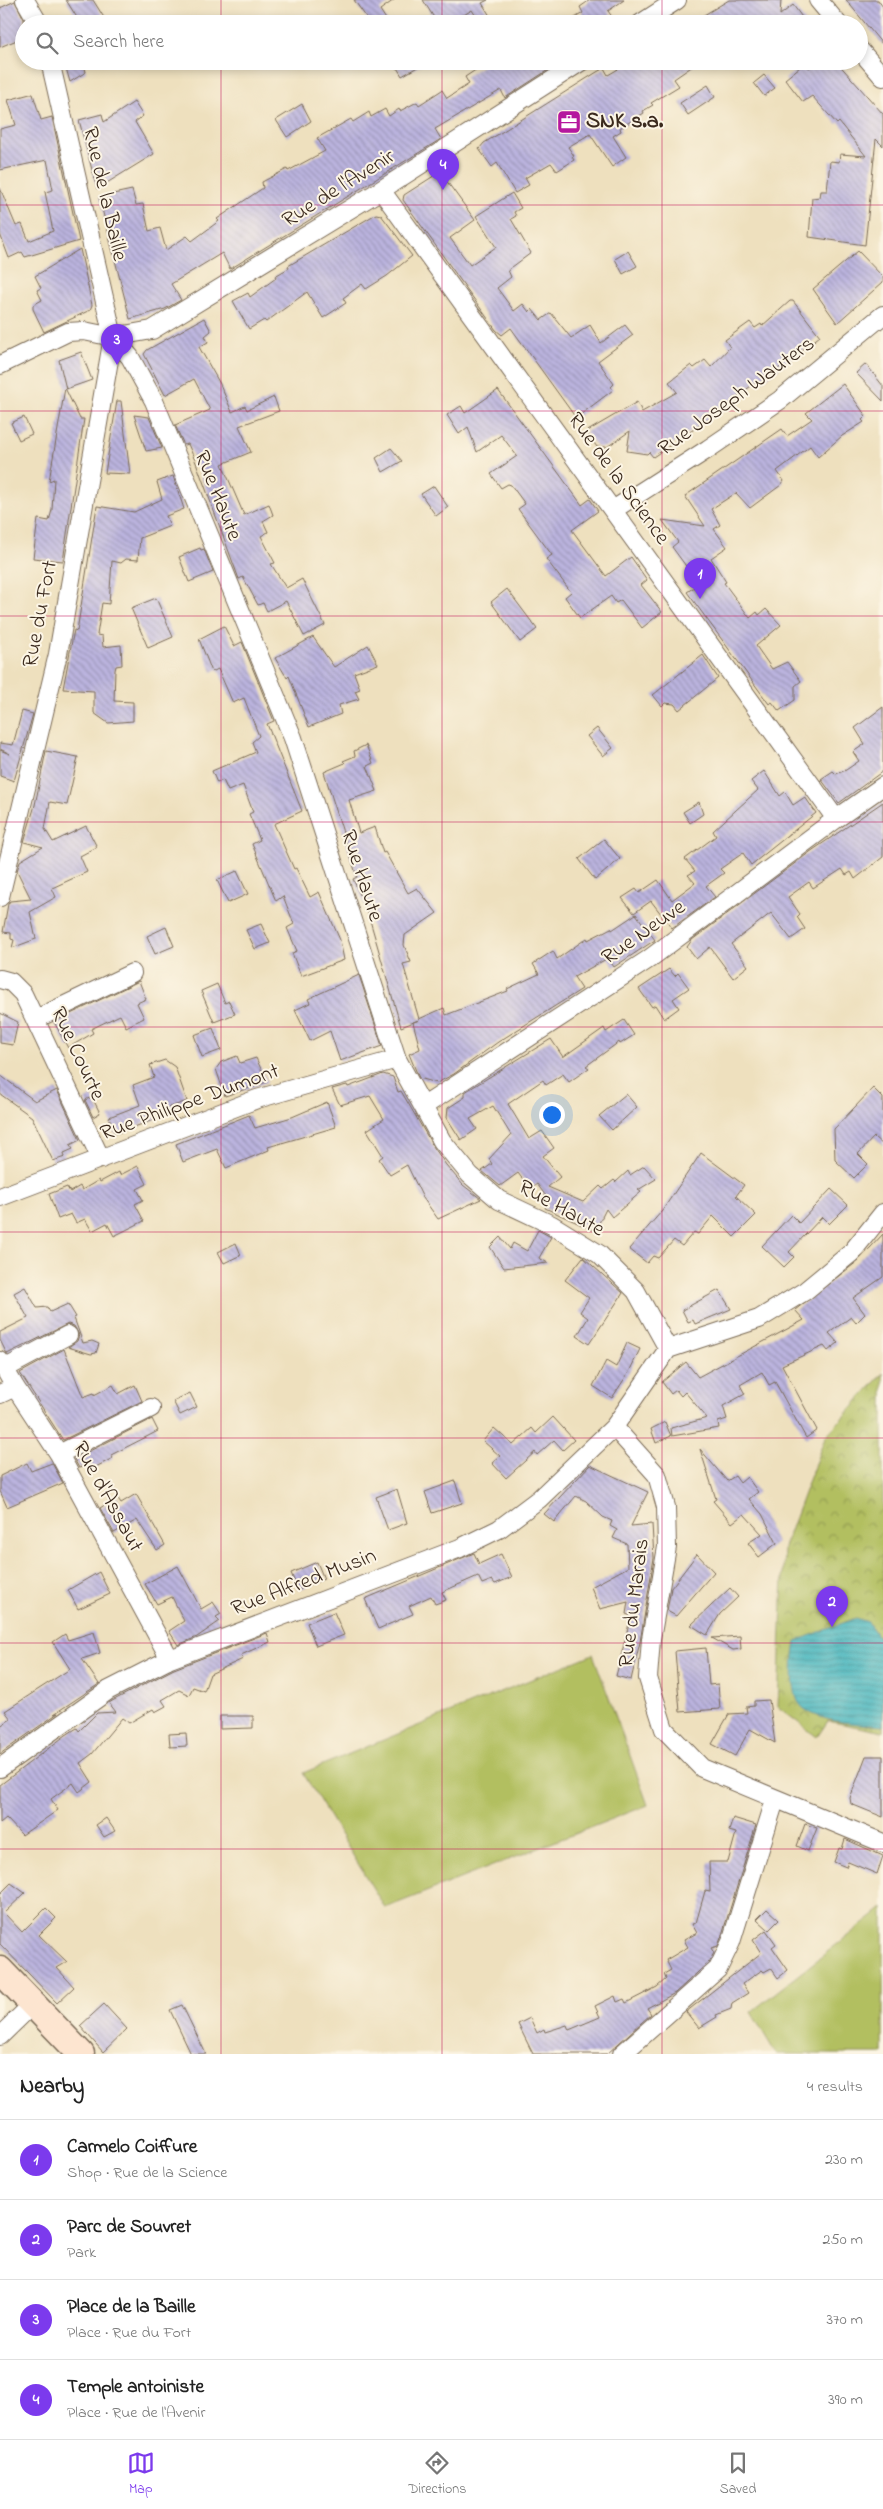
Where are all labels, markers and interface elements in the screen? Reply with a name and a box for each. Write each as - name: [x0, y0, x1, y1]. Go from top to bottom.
- search box: [15, 15, 868, 70]
- icon: search: [33, 29, 61, 57]
- text: Search here: [73, 29, 164, 56]
- place label: SNK s.a.: [586, 106, 664, 138]
- office icon: SNK s.a.: [556, 109, 582, 135]
- street label: Rue de la Baille: [73, 124, 135, 264]
- street label: Rue de l'Avenir: [276, 141, 402, 236]
- pin: 4: [427, 149, 459, 190]
- pin: 3: [101, 324, 133, 365]
- street label: Rue Joseph Wauters: [652, 329, 822, 465]
- street label: Rue de la Science: [559, 406, 677, 552]
- street label: Rue Haute: [184, 446, 250, 546]
- street label: Rue du Fort: [15, 557, 67, 670]
- pin: 1: [684, 558, 716, 599]
- street label: Rue Haute: [331, 826, 391, 926]
- street label: Rue Neuve: [595, 892, 693, 974]
- street label: Rue Courte: [41, 1002, 113, 1106]
- street label: Rue Philippe Dumont: [96, 1056, 284, 1150]
- your location: [539, 1102, 565, 1128]
- street label: Rue Haute: [512, 1172, 610, 1246]
- street label: Rue d'Assaut: [63, 1436, 151, 1559]
- street label: Rue du Marais: [611, 1537, 659, 1669]
- street label: Rue Alfred Musin: [227, 1541, 381, 1625]
- pin: 2: [816, 1586, 848, 1627]
- text: Nearby: [20, 2072, 84, 2102]
- text: 4 results: [807, 2075, 863, 2099]
- text: Carmelo Coiffure: [67, 2134, 197, 2161]
- text: 1: [33, 2148, 39, 2172]
- text: 230 m: [825, 2148, 863, 2172]
- text: Shop · Rue de la Science: [67, 2161, 228, 2185]
- text: Parc de Souvret: [67, 2214, 191, 2241]
- text: 2: [32, 2228, 40, 2252]
- text: 250 m: [823, 2228, 863, 2252]
- text: Park: [67, 2241, 96, 2265]
- text: Place de la Baille: [67, 2294, 196, 2321]
- text: 3: [33, 2308, 39, 2332]
- text: 370 m: [826, 2308, 863, 2332]
- text: Place · Rue du Fort: [67, 2321, 191, 2345]
- text: Temple antoiniste: [67, 2374, 204, 2401]
- text: 4: [33, 2388, 39, 2412]
- text: 390 m: [828, 2388, 863, 2412]
- text: Place · Rue de l'Avenir: [67, 2401, 205, 2425]
- tab: Map: [127, 2449, 155, 2500]
- tab: Directions: [408, 2449, 466, 2500]
- tab: Saved: [720, 2449, 756, 2500]

